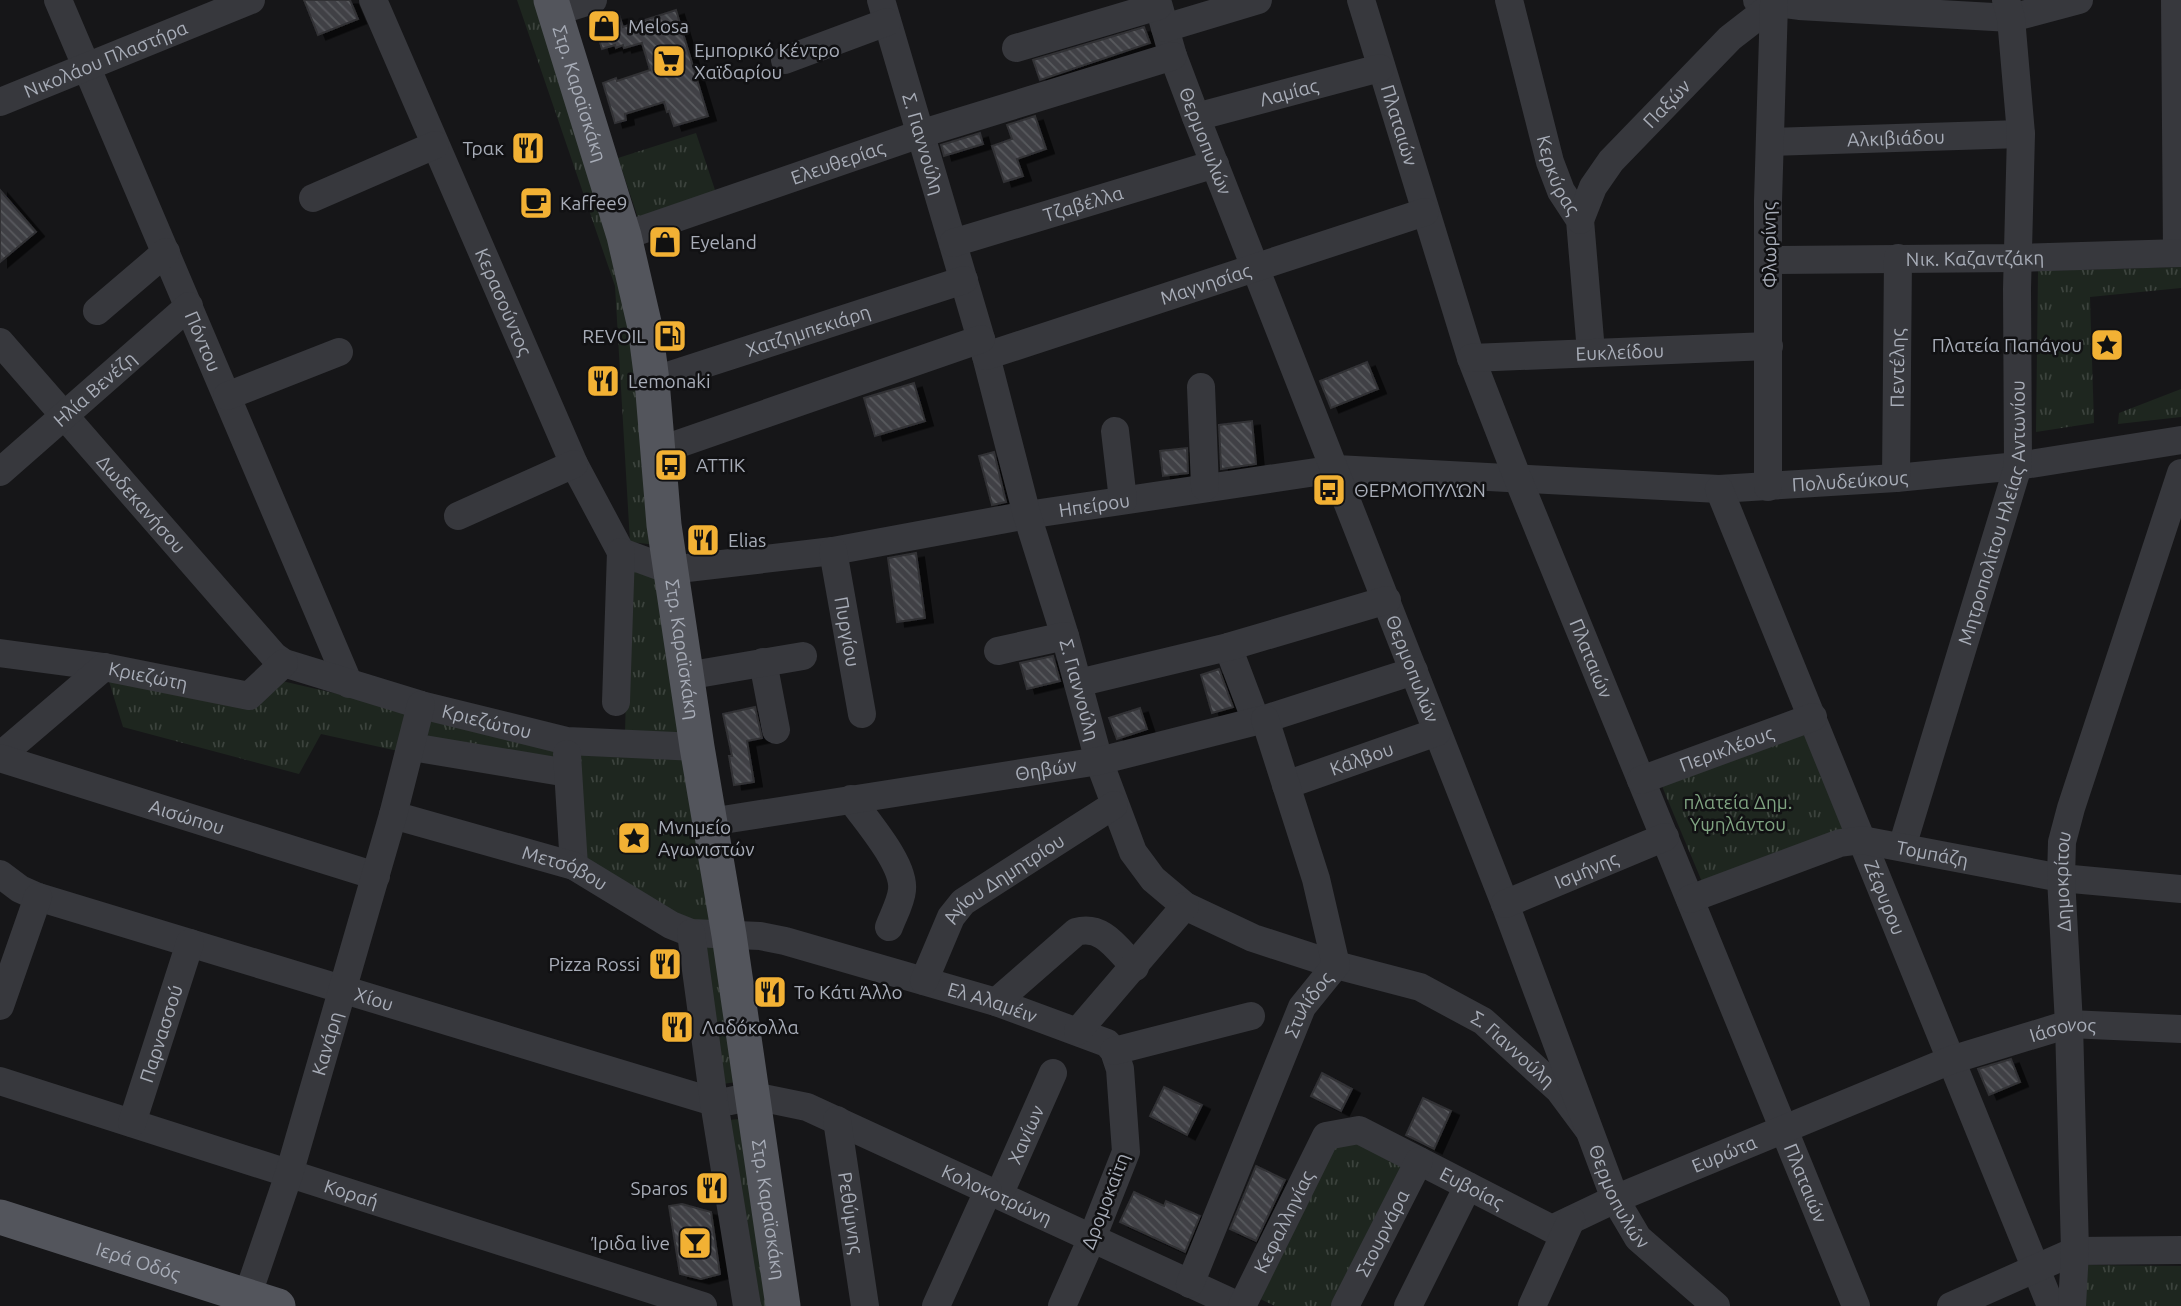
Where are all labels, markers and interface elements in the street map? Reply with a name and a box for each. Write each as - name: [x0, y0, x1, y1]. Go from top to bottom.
- shop icon: Melosa: [585, 7, 623, 45]
- place label: Melosa: [628, 15, 689, 37]
- street label: Νικολάου Πλαστήρα: [21, 16, 191, 102]
- street label: Στρ. Καραϊσκάκη: [548, 23, 611, 165]
- place label: Εμπορικό Κέντρο Χαϊδαρίου: [694, 39, 840, 83]
- supermarket icon: Εμπορικό Κέντρο Χαϊδαρίου: [650, 42, 688, 80]
- street label: Λαμίας: [1257, 74, 1321, 111]
- street label: Παξών: [1638, 75, 1695, 132]
- street label: Πλαταιών: [1377, 82, 1422, 168]
- street label: Θερμοπυλών: [1175, 84, 1236, 198]
- street label: Σ. Γιαννούλη: [898, 91, 949, 197]
- street label: Αλκιβιάδου: [1847, 125, 1945, 151]
- restaurant icon: Τρακ: [509, 129, 547, 167]
- street label: Κερκύρας: [1533, 133, 1585, 219]
- street label: Ελευθερίας: [788, 136, 888, 189]
- place label: Τρακ: [462, 137, 504, 159]
- street label: Τζαβέλλα: [1041, 181, 1126, 226]
- cafe icon: Kaffee9: [517, 184, 555, 222]
- place label: Kaffee9: [560, 192, 627, 214]
- street label: Φλωρίνης: [1757, 201, 1781, 288]
- shop icon: Eyeland: [646, 223, 684, 261]
- place label: Eyeland: [690, 231, 757, 253]
- street label: Κερασούντος: [471, 245, 537, 359]
- street label: Νικ. Καζαντζάκη: [1906, 246, 2044, 270]
- street label: Μαγνησίας: [1157, 259, 1254, 309]
- street label: Χατζημπεκιάρη: [743, 300, 873, 361]
- street label: Πόντου: [181, 308, 226, 375]
- fuel station icon: REVOIL: [651, 317, 689, 355]
- place label: REVOIL: [582, 325, 646, 347]
- place icon: Πλατεία Παπάγου: [2088, 326, 2126, 364]
- street label: Πεντέλης: [1886, 328, 1908, 408]
- place label: Πλατεία Παπάγου: [1932, 334, 2082, 356]
- street label: Ευκλείδου: [1575, 339, 1665, 365]
- street label: Ηλία Βενέζη: [49, 347, 140, 431]
- restaurant icon: Lemonaki: [584, 362, 622, 400]
- place label: Lemonaki: [628, 370, 711, 392]
- street label: Μητροπολίτου Ηλείας Αντωνίου: [1953, 380, 2029, 648]
- bus stop icon: ΑΤΤΙΚ: [652, 446, 690, 484]
- street label: Δωδεκανήσου: [93, 450, 190, 558]
- place label: ΑΤΤΙΚ: [696, 454, 746, 476]
- street label: Πολυδεύκους: [1791, 466, 1909, 495]
- bus stop icon: ΘΕΡΜΟΠΥΛΏΝ: [1310, 471, 1348, 509]
- place label: ΘΕΡΜΟΠΥΛΏΝ: [1354, 479, 1486, 501]
- street label: Ηπείρου: [1057, 489, 1131, 521]
- restaurant icon: Elias: [684, 521, 722, 559]
- place label: Elias: [728, 529, 766, 551]
- street label: Στρ. Καραϊσκάκη: [661, 577, 704, 721]
- street label: Πυργίου: [830, 595, 864, 669]
- street label: Θερμοπυλών: [1382, 612, 1444, 726]
- street label: Πλαταιών: [1565, 615, 1617, 701]
- street label: Σ. Γιαννούλη: [1055, 636, 1104, 743]
- street label: Κριεζώτη: [107, 657, 190, 695]
- street label: Κριεζώτου: [440, 700, 534, 743]
- street label: Περικλέους: [1676, 721, 1777, 776]
- street label: Κάλβου: [1327, 737, 1396, 780]
- street label: Θηβών: [1014, 754, 1078, 785]
- park label: πλατεία Δημ. Υψηλάντου: [1684, 791, 1792, 835]
- street label: Αισώπου: [147, 795, 227, 839]
- place label: Μνημείο Αγωνιστών: [658, 816, 754, 860]
- place icon: Μνημείο Αγωνιστών: [615, 819, 653, 857]
- street label: Δημοκρίτου: [2050, 828, 2075, 932]
- street label: Αγίου Δημητρίου: [938, 829, 1068, 927]
- street label: Τομπάζη: [1894, 836, 1970, 871]
- street label: Μετσόβου: [520, 841, 611, 895]
- street label: Ισμήνης: [1551, 847, 1622, 893]
- street label: Ζέφυρου: [1860, 857, 1910, 938]
- restaurant icon: Pizza Rossi: [646, 945, 684, 983]
- place label: Pizza Rossi: [548, 953, 640, 975]
- street label: Στυλίδος: [1280, 967, 1337, 1041]
- restaurant icon: Το Κάτι Άλλο: [751, 973, 789, 1011]
- street label: Ελ Αλαμέιν: [945, 978, 1040, 1027]
- place label: Το Κάτι Άλλο: [794, 981, 903, 1003]
- street label: Παρνασσού: [135, 982, 187, 1085]
- street label: Χίου: [352, 983, 396, 1015]
- street label: Σ. Γιαννούλη: [1468, 1006, 1559, 1092]
- restaurant icon: Λαδόκολλα: [658, 1008, 696, 1046]
- street label: Κανάρη: [307, 1009, 347, 1078]
- street label: Ιάσονος: [2027, 1013, 2097, 1046]
- place label: Λαδόκολλα: [702, 1016, 799, 1038]
- street label: Χανίων: [1003, 1102, 1048, 1167]
- street label: Ευρώτα: [1688, 1131, 1760, 1177]
- street label: Στρ. Καραϊσκάκη: [748, 1138, 790, 1281]
- street label: Πλαταιών: [1780, 1140, 1832, 1226]
- street label: Θερμοπυλών: [1585, 1141, 1653, 1253]
- street label: Δρομοκαϊτη: [1077, 1150, 1133, 1252]
- street label: Κολοκοτρώνη: [938, 1160, 1056, 1229]
- street label: Ευβοίας: [1436, 1162, 1508, 1214]
- street label: Κεφαλληνίας: [1249, 1167, 1318, 1277]
- restaurant icon: Sparos: [693, 1169, 731, 1207]
- street label: Ρεθύμνης: [834, 1170, 868, 1256]
- street label: Κοραή: [321, 1174, 381, 1212]
- place label: Sparos: [631, 1177, 688, 1199]
- street label: Στουρνάρα: [1351, 1186, 1414, 1280]
- bar icon: Ίριδα live: [676, 1224, 714, 1262]
- place label: Ίριδα live: [590, 1232, 670, 1254]
- street label: Ιερά Οδός: [93, 1237, 183, 1285]

